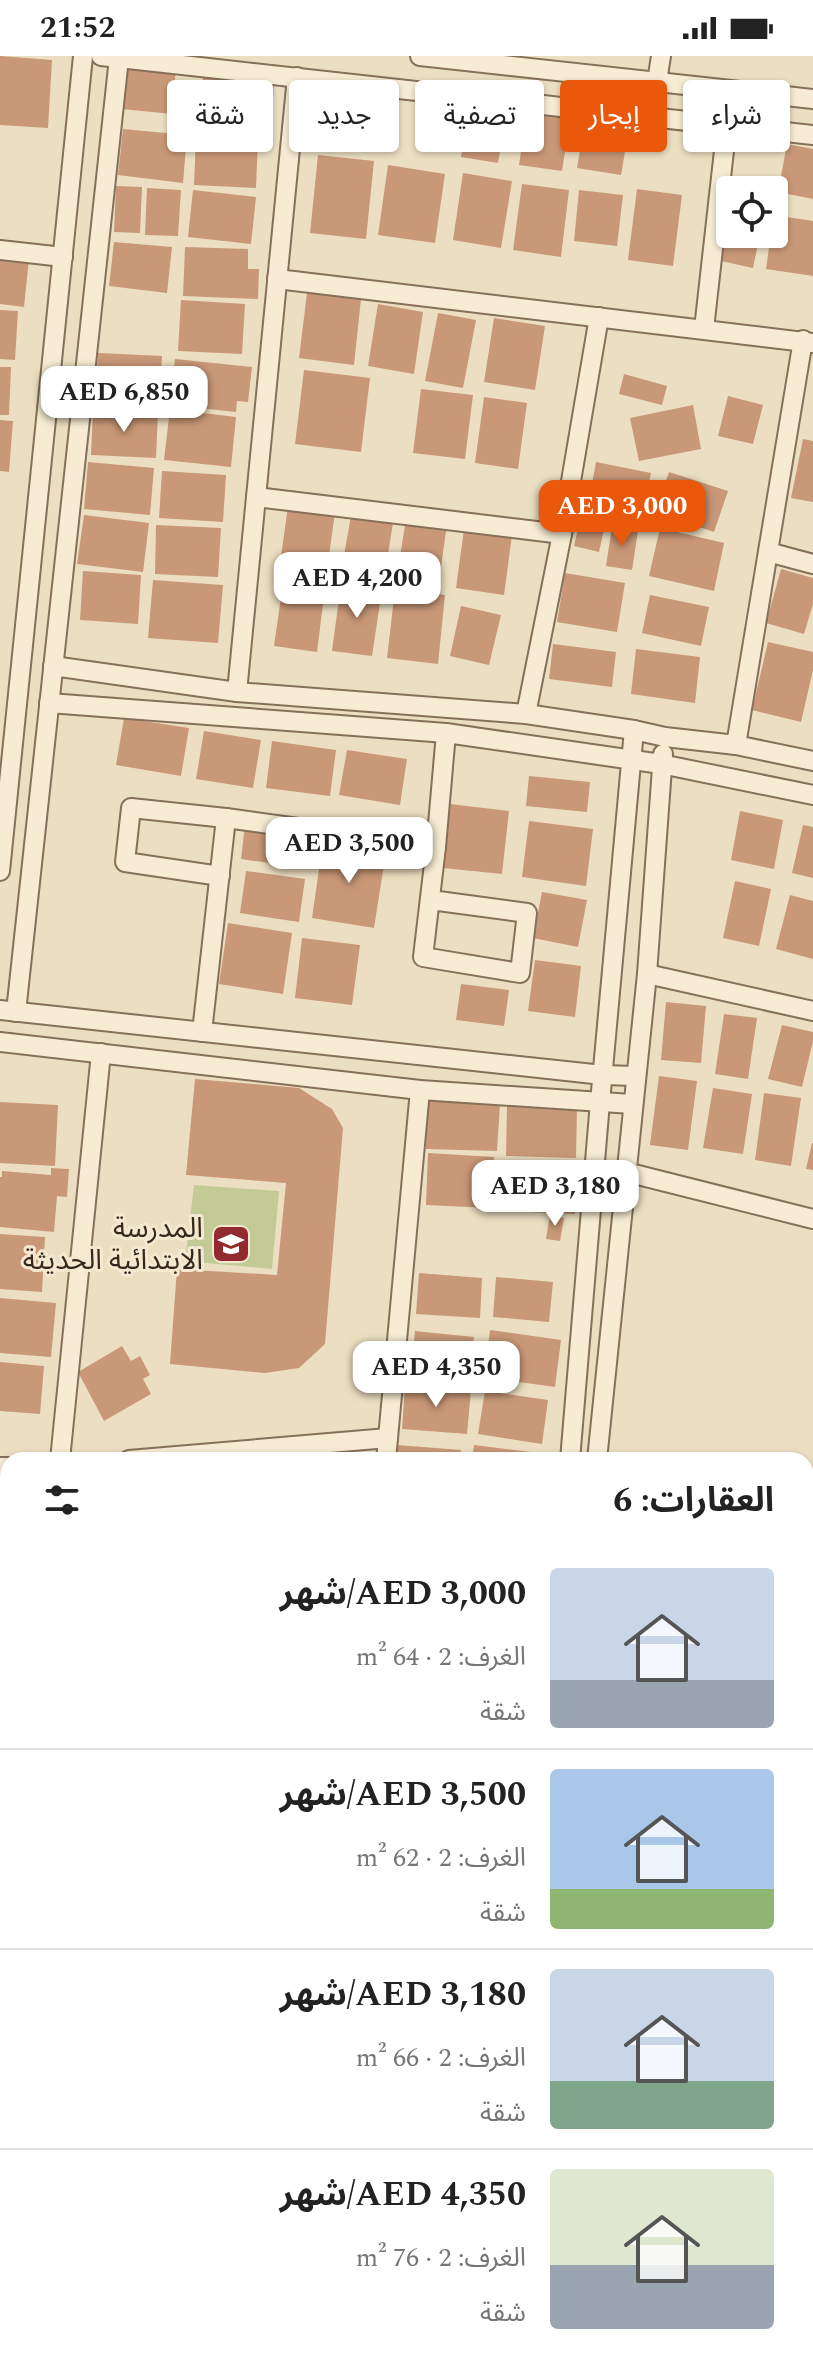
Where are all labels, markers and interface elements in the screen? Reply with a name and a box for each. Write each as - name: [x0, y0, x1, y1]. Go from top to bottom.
- text: 21:52: [40, 5, 115, 51]
- chip: شقة: [167, 80, 273, 152]
- chip: جديد: [289, 80, 399, 152]
- chip: تصفية: [415, 80, 544, 152]
- chip: إيجار: [560, 80, 667, 152]
- chip: شراء: [683, 80, 790, 152]
- map controls: [716, 176, 788, 248]
- button: locate: [716, 176, 788, 248]
- pin: AED 6,850: [32, 366, 216, 434]
- text: AED 6,850: [59, 372, 189, 412]
- pin: AED 3,000: [530, 480, 714, 548]
- text: AED 3,000: [557, 486, 687, 526]
- pin: AED 4,200: [265, 552, 449, 620]
- text: AED 4,200: [292, 558, 422, 598]
- pin: AED 3,500: [257, 817, 441, 885]
- text: AED 3,500: [284, 823, 414, 863]
- pin: AED 3,180: [463, 1160, 647, 1228]
- text: AED 3,180: [490, 1166, 620, 1206]
- place label: المدرسة الابتدائية الحديثة: [23, 1207, 203, 1282]
- school or university icon: المدرسة الابتدائية الحديثة: [210, 1223, 252, 1265]
- pin: AED 4,350: [344, 1341, 528, 1409]
- text: AED 4,350: [371, 1347, 501, 1387]
- text: العقارات: 6: [613, 1475, 774, 1527]
- icon: filters: [40, 1478, 84, 1522]
- text: AED 3,000/شهر: [280, 1568, 526, 1620]
- icon: home: [614, 1600, 710, 1696]
- text: الغرف: 2 · 64 m²: [356, 1637, 526, 1677]
- text: شقة: [480, 1692, 526, 1732]
- text: AED 3,500/شهر: [280, 1769, 526, 1821]
- icon: home: [614, 1801, 710, 1897]
- text: الغرف: 2 · 62 m²: [356, 1838, 526, 1878]
- text: شقة: [480, 1893, 526, 1933]
- text: AED 3,180/شهر: [280, 1969, 526, 2021]
- icon: home: [614, 2001, 710, 2097]
- text: الغرف: 2 · 66 m²: [356, 2038, 526, 2078]
- text: شقة: [480, 2093, 526, 2133]
- text: AED 4,350/شهر: [280, 2169, 526, 2221]
- icon: home: [614, 2201, 710, 2297]
- text: الغرف: 2 · 76 m²: [356, 2238, 526, 2278]
- text: شقة: [480, 2293, 526, 2333]

